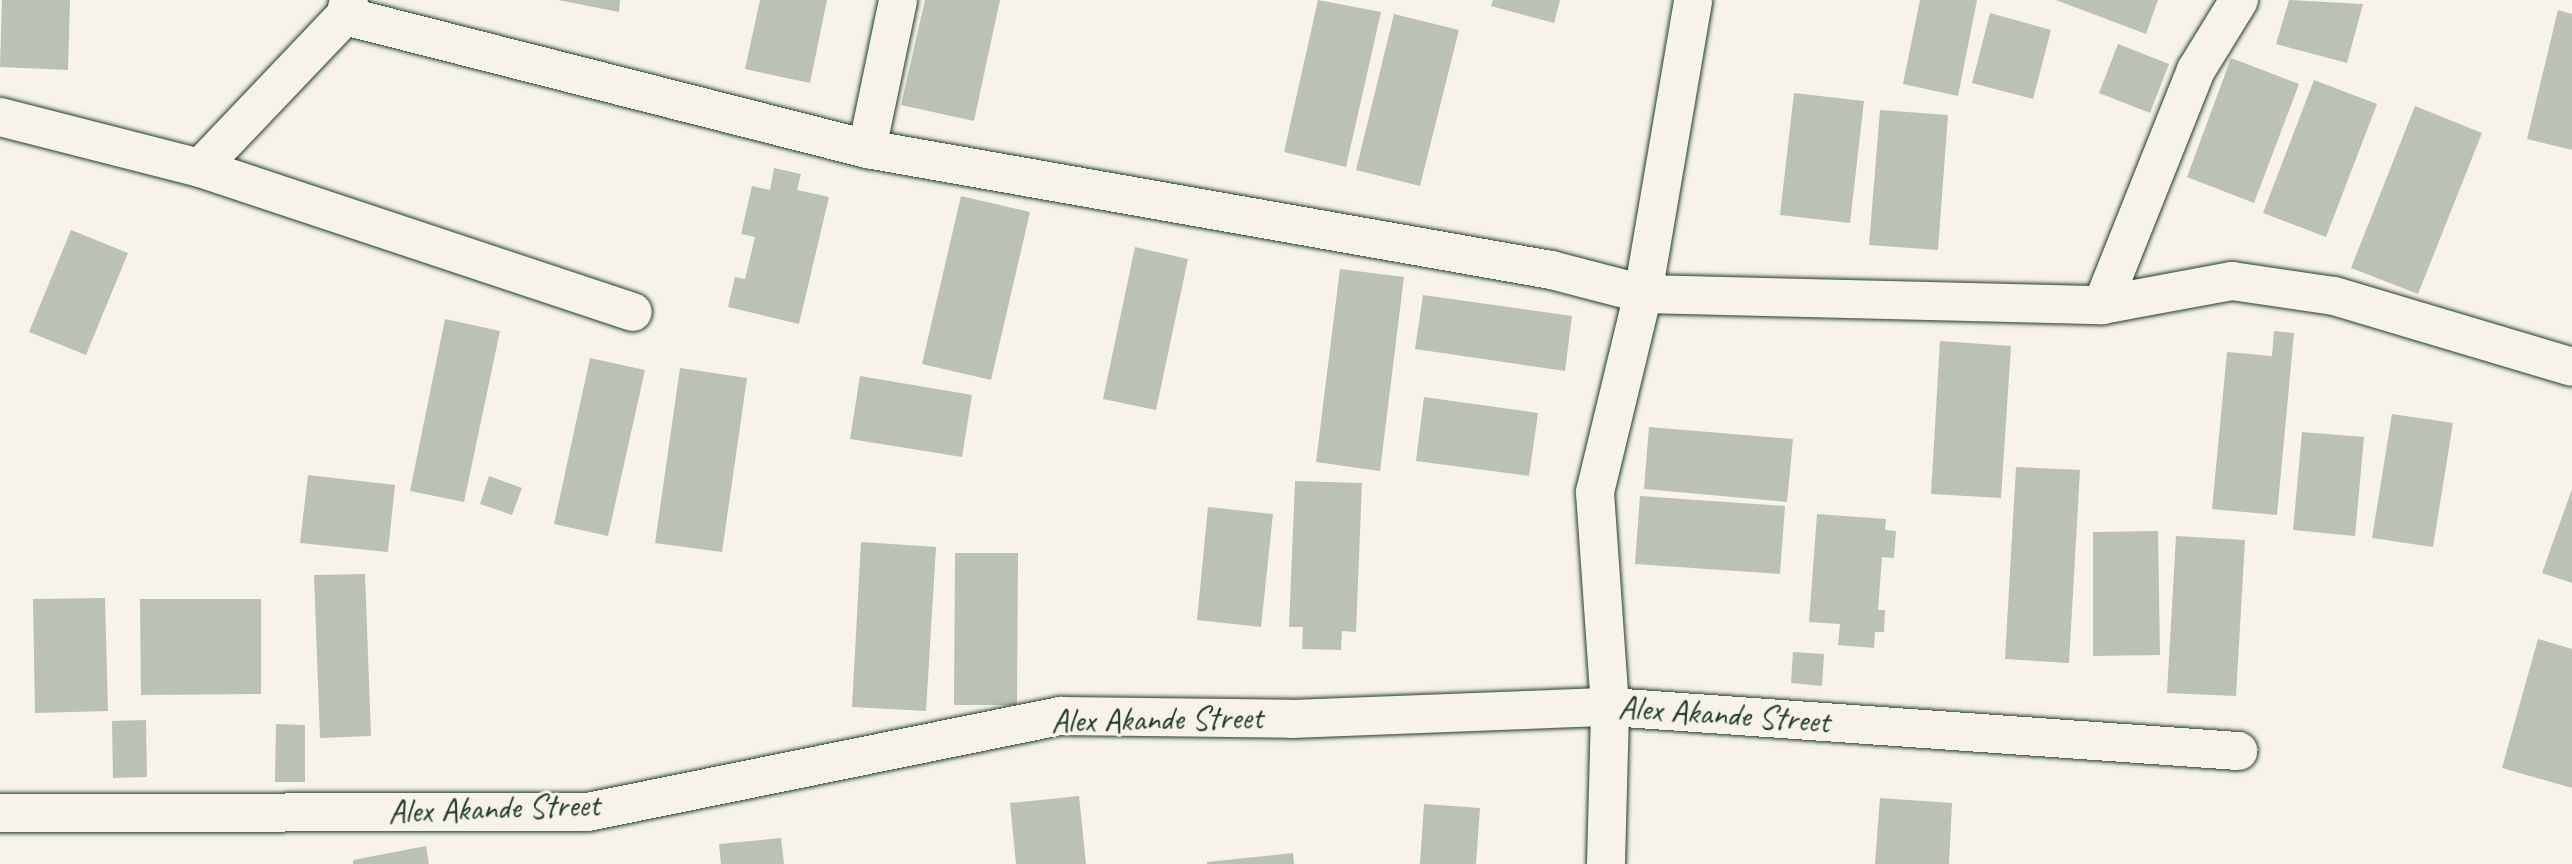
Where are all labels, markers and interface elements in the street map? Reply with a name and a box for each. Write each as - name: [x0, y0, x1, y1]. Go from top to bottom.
- street label: Alex Akande Street: [1616, 688, 1832, 742]
- street label: Alex Akande Street: [1050, 698, 1264, 742]
- street label: Alex Akande Street: [387, 785, 601, 833]

